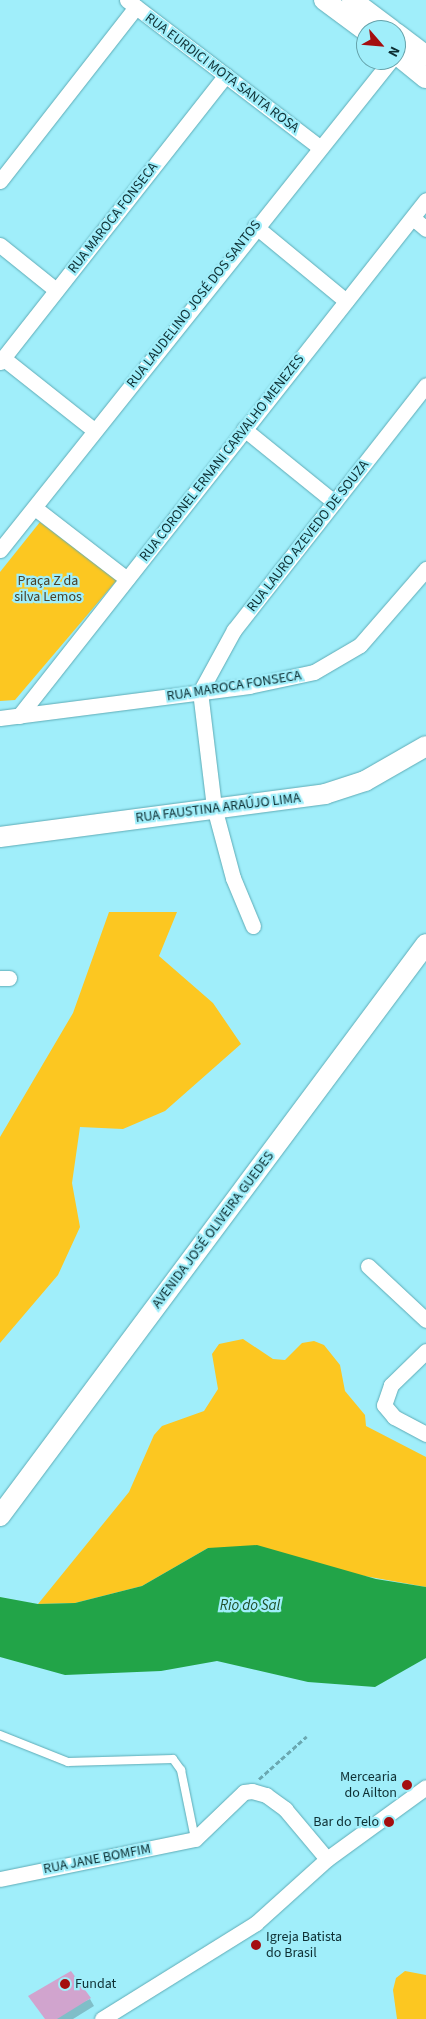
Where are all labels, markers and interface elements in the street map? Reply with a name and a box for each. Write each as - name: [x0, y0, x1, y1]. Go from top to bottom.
- street label: RUA EURDICI MOTA SANTA ROSA: [142, 10, 302, 136]
- north arrow: [356, 20, 406, 70]
- text: N: [382, 43, 404, 60]
- street label: RUA MAROCA FONSECA: [64, 159, 162, 277]
- street label: RUA LAUDELINO JOSÉ DOS SANTOS: [123, 217, 265, 391]
- street label: RUA CORONEL ERNANI CARVALHO MENEZES: [136, 351, 308, 565]
- street label: RUA LAURO AZEVEDO DE SOUZA: [244, 457, 372, 615]
- park label: Praça Z da silva Lemos: [14, 573, 82, 606]
- street label: RUA MAROCA FONSECA: [165, 667, 303, 705]
- street label: RUA FAUSTINA ARAÚJO LIMA: [135, 790, 301, 826]
- street label: AVENIDA JOSÉ OLIVEIRA GUEDES: [148, 1148, 278, 1312]
- water label: Rio do Sal: [220, 1597, 280, 1615]
- place label: Mercearia do Ailton: [340, 1769, 397, 1801]
- marker: Mercearia do Ailton: [401, 1779, 413, 1791]
- place label: Bar do Telo: [313, 1814, 379, 1830]
- marker: Bar do Telo: [383, 1816, 395, 1828]
- street label: RUA JANE BOMFIM: [42, 1840, 152, 1878]
- place label: Igreja Batista do Brasil: [266, 1929, 342, 1961]
- marker: Igreja Batista do Brasil: [250, 1939, 262, 1951]
- place label: Fundat: [75, 1976, 116, 1992]
- marker: Fundat: [59, 1978, 71, 1990]

